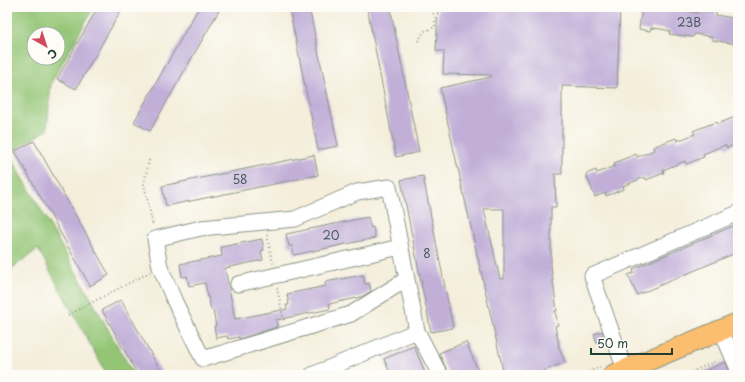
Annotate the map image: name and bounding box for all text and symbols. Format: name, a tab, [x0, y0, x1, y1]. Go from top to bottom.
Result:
house number: 23В	[677, 13, 701, 31]
north arrow	[26, 26, 66, 66]
text: С	[44, 45, 61, 63]
house number: 58	[232, 170, 248, 188]
house number: 20	[322, 226, 340, 244]
house number: 8	[423, 244, 431, 262]
scale bar	[591, 330, 672, 356]
text: 50 m	[597, 334, 628, 352]

